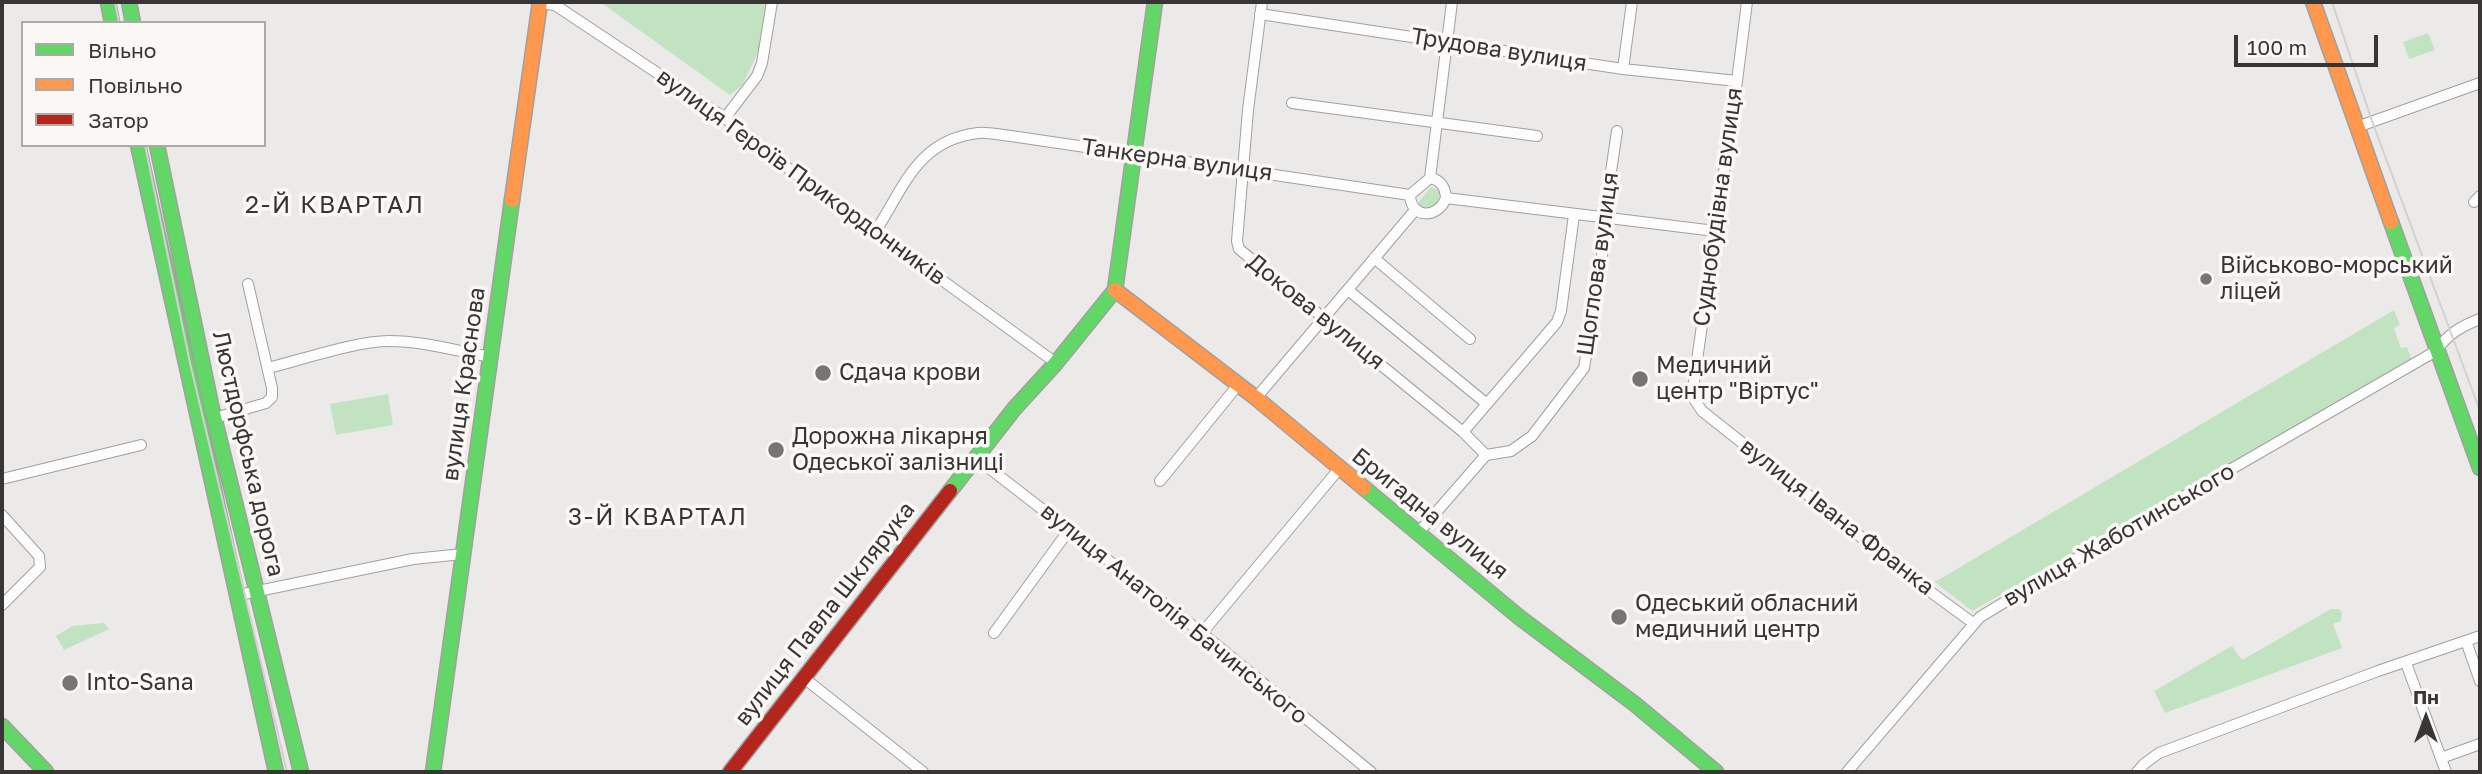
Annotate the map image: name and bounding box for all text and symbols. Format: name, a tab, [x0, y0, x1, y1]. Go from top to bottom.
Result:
legend	[21, 21, 266, 147]
scale bar	[2237, 21, 2380, 65]
street label: Трудова вулиця	[1409, 22, 1589, 78]
text: 100 m	[2247, 34, 2307, 60]
text: Вільно	[88, 37, 156, 63]
street label: вулиця Героїв Прикордонників	[651, 63, 951, 291]
text: Повільно	[88, 72, 183, 98]
street label: Суднобудівна вулиця	[1688, 86, 1748, 328]
text: Затор	[88, 107, 149, 133]
street label: Танкерна вулиця	[1080, 133, 1274, 187]
street label: Щоглова вулиця	[1571, 170, 1625, 358]
district label: 2-Й КВАРТАЛ	[246, 191, 424, 219]
street label: Докова вулиця	[1242, 248, 1390, 376]
place label: Військово-морський ліцей	[2220, 252, 2453, 306]
marker: Військово-морський ліцей	[2198, 271, 2214, 287]
street label: вулиця Краснова	[437, 285, 491, 483]
street label: Люстдорфська дорога	[206, 329, 290, 579]
place label: Медичний центр "Віртус"	[1656, 352, 1819, 406]
place label: Сдача крови	[839, 359, 981, 387]
marker: Сдача крови	[813, 363, 833, 383]
marker: Медичний центр "Віртус"	[1630, 369, 1650, 389]
place label: Дорожна лікарня Одеської залізниці	[792, 423, 1004, 477]
street label: вулиця Івана Франка	[1734, 433, 1940, 601]
marker: Дорожна лікарня Одеської залізниці	[766, 440, 786, 460]
street label: Бригадна вулиця	[1346, 442, 1514, 586]
street label: вулиця Жаботинського	[1998, 457, 2240, 613]
street label: вулиця Павла Шклярука	[729, 497, 921, 731]
street label: вулиця Анатолія Бачинського	[1035, 498, 1313, 730]
district label: 3-Й КВАРТАЛ	[569, 503, 747, 531]
place label: Одеський обласний медичний центр	[1635, 590, 1859, 644]
marker: Одеський обласний медичний центр	[1609, 607, 1629, 627]
place label: Into-Sana	[86, 669, 194, 697]
marker: Into-Sana	[60, 673, 80, 693]
north arrow	[2391, 683, 2461, 753]
text: Пн	[2413, 685, 2439, 708]

